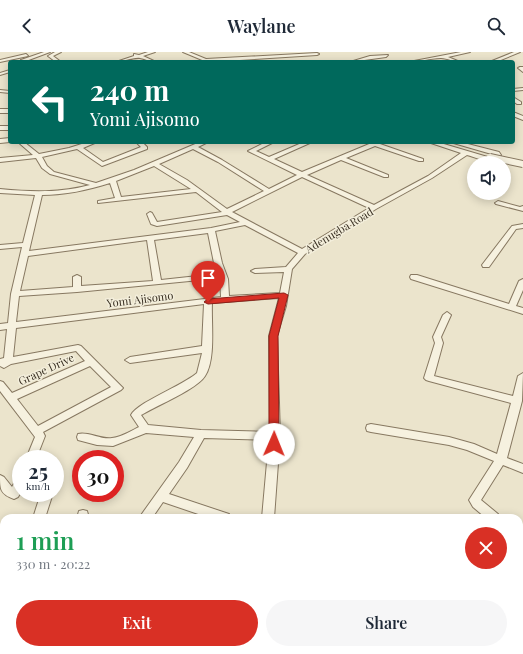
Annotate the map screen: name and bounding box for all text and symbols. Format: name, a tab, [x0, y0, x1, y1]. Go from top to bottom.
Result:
text: Waylane	[227, 14, 296, 38]
icon: back	[16, 15, 38, 37]
icon: search	[485, 15, 507, 37]
text: 240 m	[90, 71, 169, 108]
icon: left	[24, 76, 76, 128]
text: Yomi Ajisomo	[90, 107, 200, 131]
map controls	[467, 156, 511, 200]
button: sound	[467, 156, 511, 200]
street label: Adenugba Road	[301, 203, 376, 257]
pin	[191, 261, 225, 302]
icon: arrive	[197, 267, 219, 289]
street label: Yomi Ajisomo	[105, 287, 174, 311]
street label: Grape Drive	[16, 349, 77, 388]
position arrow	[253, 423, 295, 465]
speed limit sign: 30	[72, 450, 124, 502]
text: 25	[28, 457, 48, 484]
text: km/h	[26, 479, 50, 493]
text: 1 min	[16, 524, 74, 556]
button: close	[465, 527, 507, 569]
text: 330 m · 20:22	[16, 555, 90, 572]
button: Exit	[16, 600, 258, 646]
button: Share	[266, 600, 507, 646]

